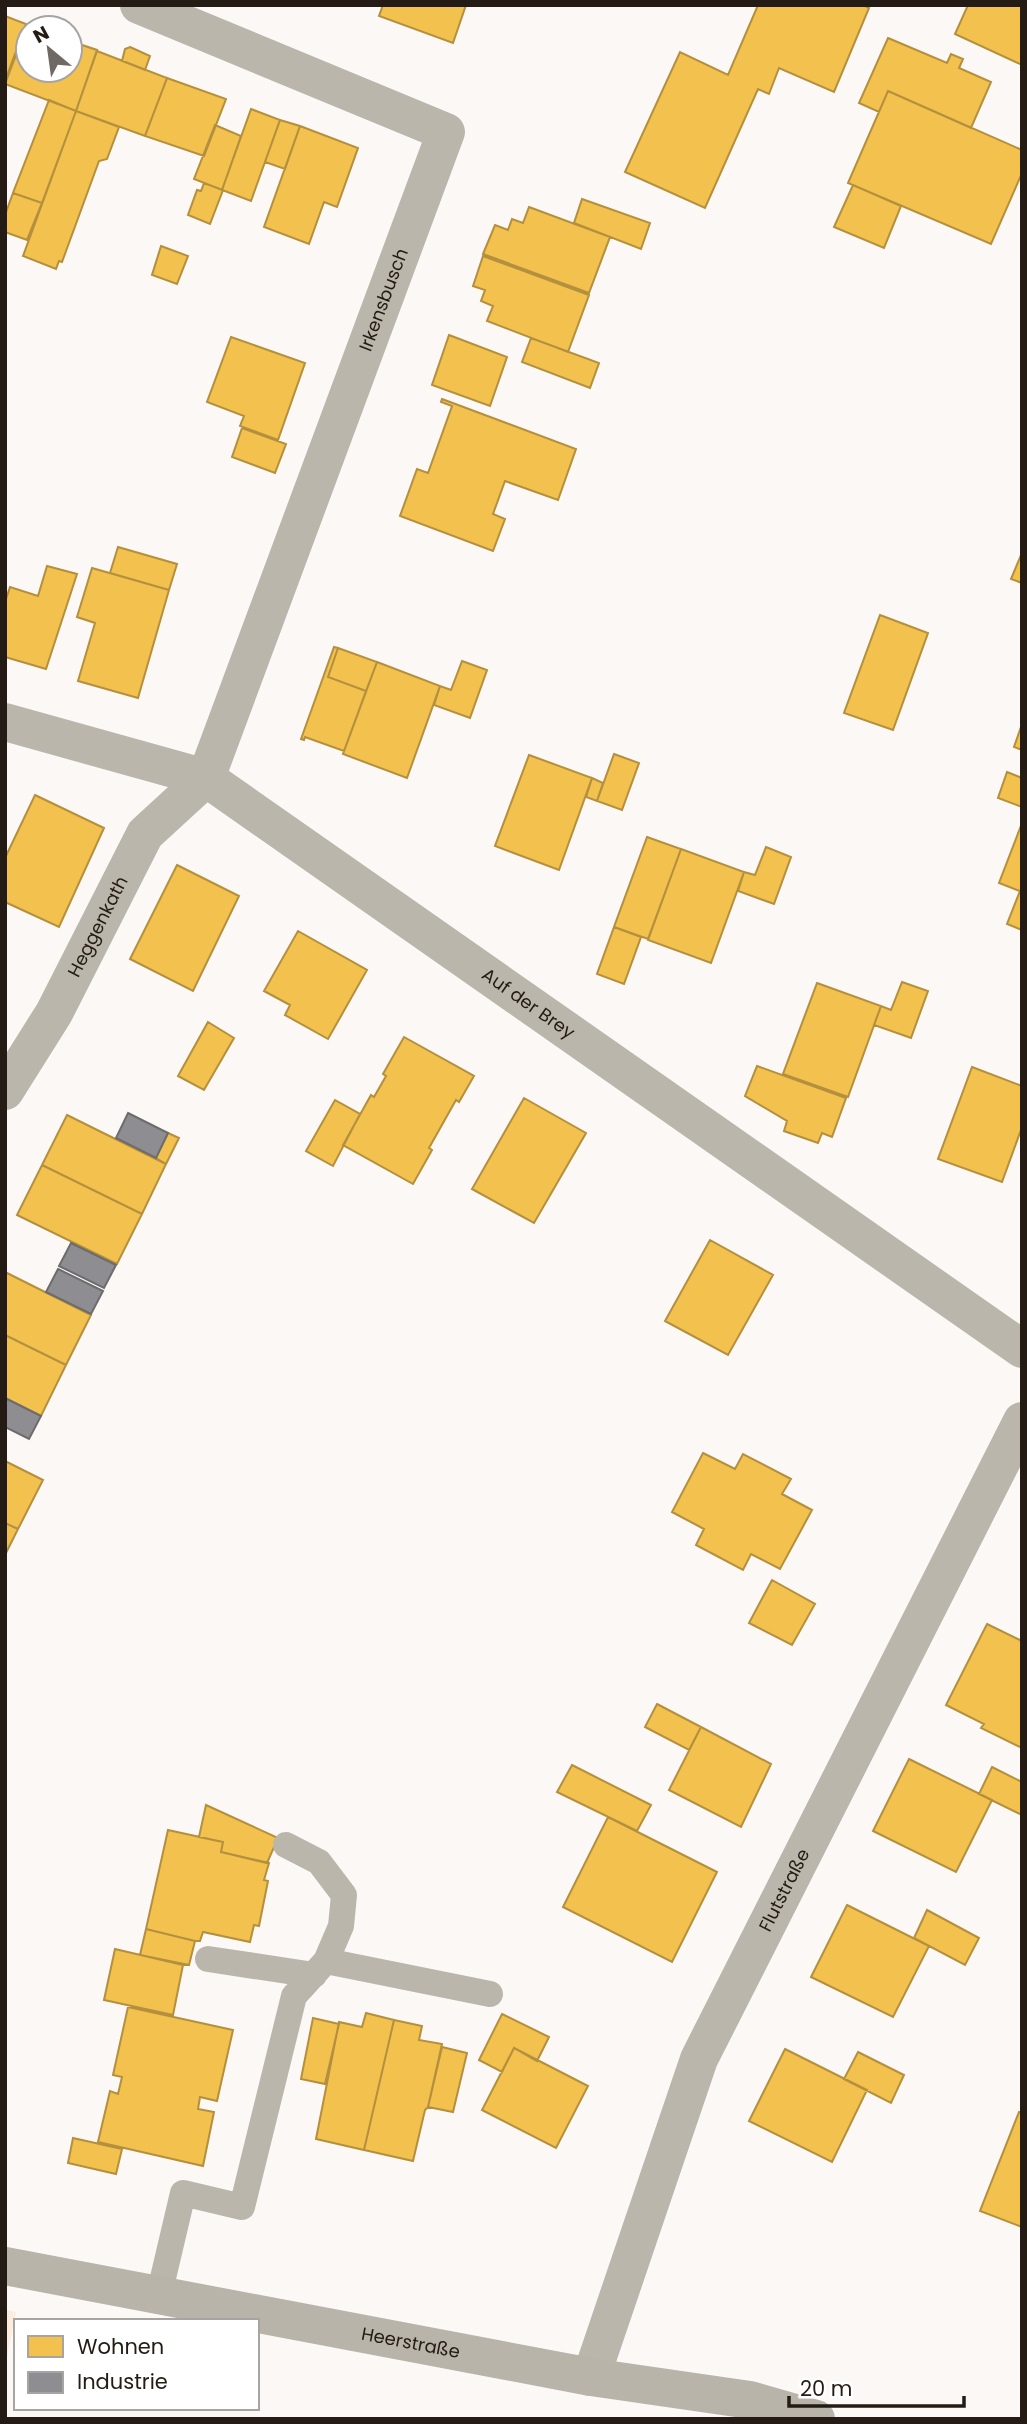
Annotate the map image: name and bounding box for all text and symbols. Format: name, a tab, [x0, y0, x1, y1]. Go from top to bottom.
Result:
north arrow	[14, 14, 84, 84]
text: N	[28, 19, 54, 50]
street label: Irkensbusch	[353, 244, 414, 355]
street label: Heggenkath	[61, 872, 134, 981]
street label: Auf der Brey	[477, 962, 580, 1044]
street label: Flutstraße	[753, 1844, 815, 1936]
legend	[14, 2319, 259, 2410]
street label: Heerstraße	[360, 2321, 462, 2364]
text: Wohnen	[77, 2332, 164, 2361]
scale bar	[789, 2364, 964, 2408]
text: Industrie	[77, 2367, 168, 2396]
text: 20 m	[800, 2374, 853, 2403]

